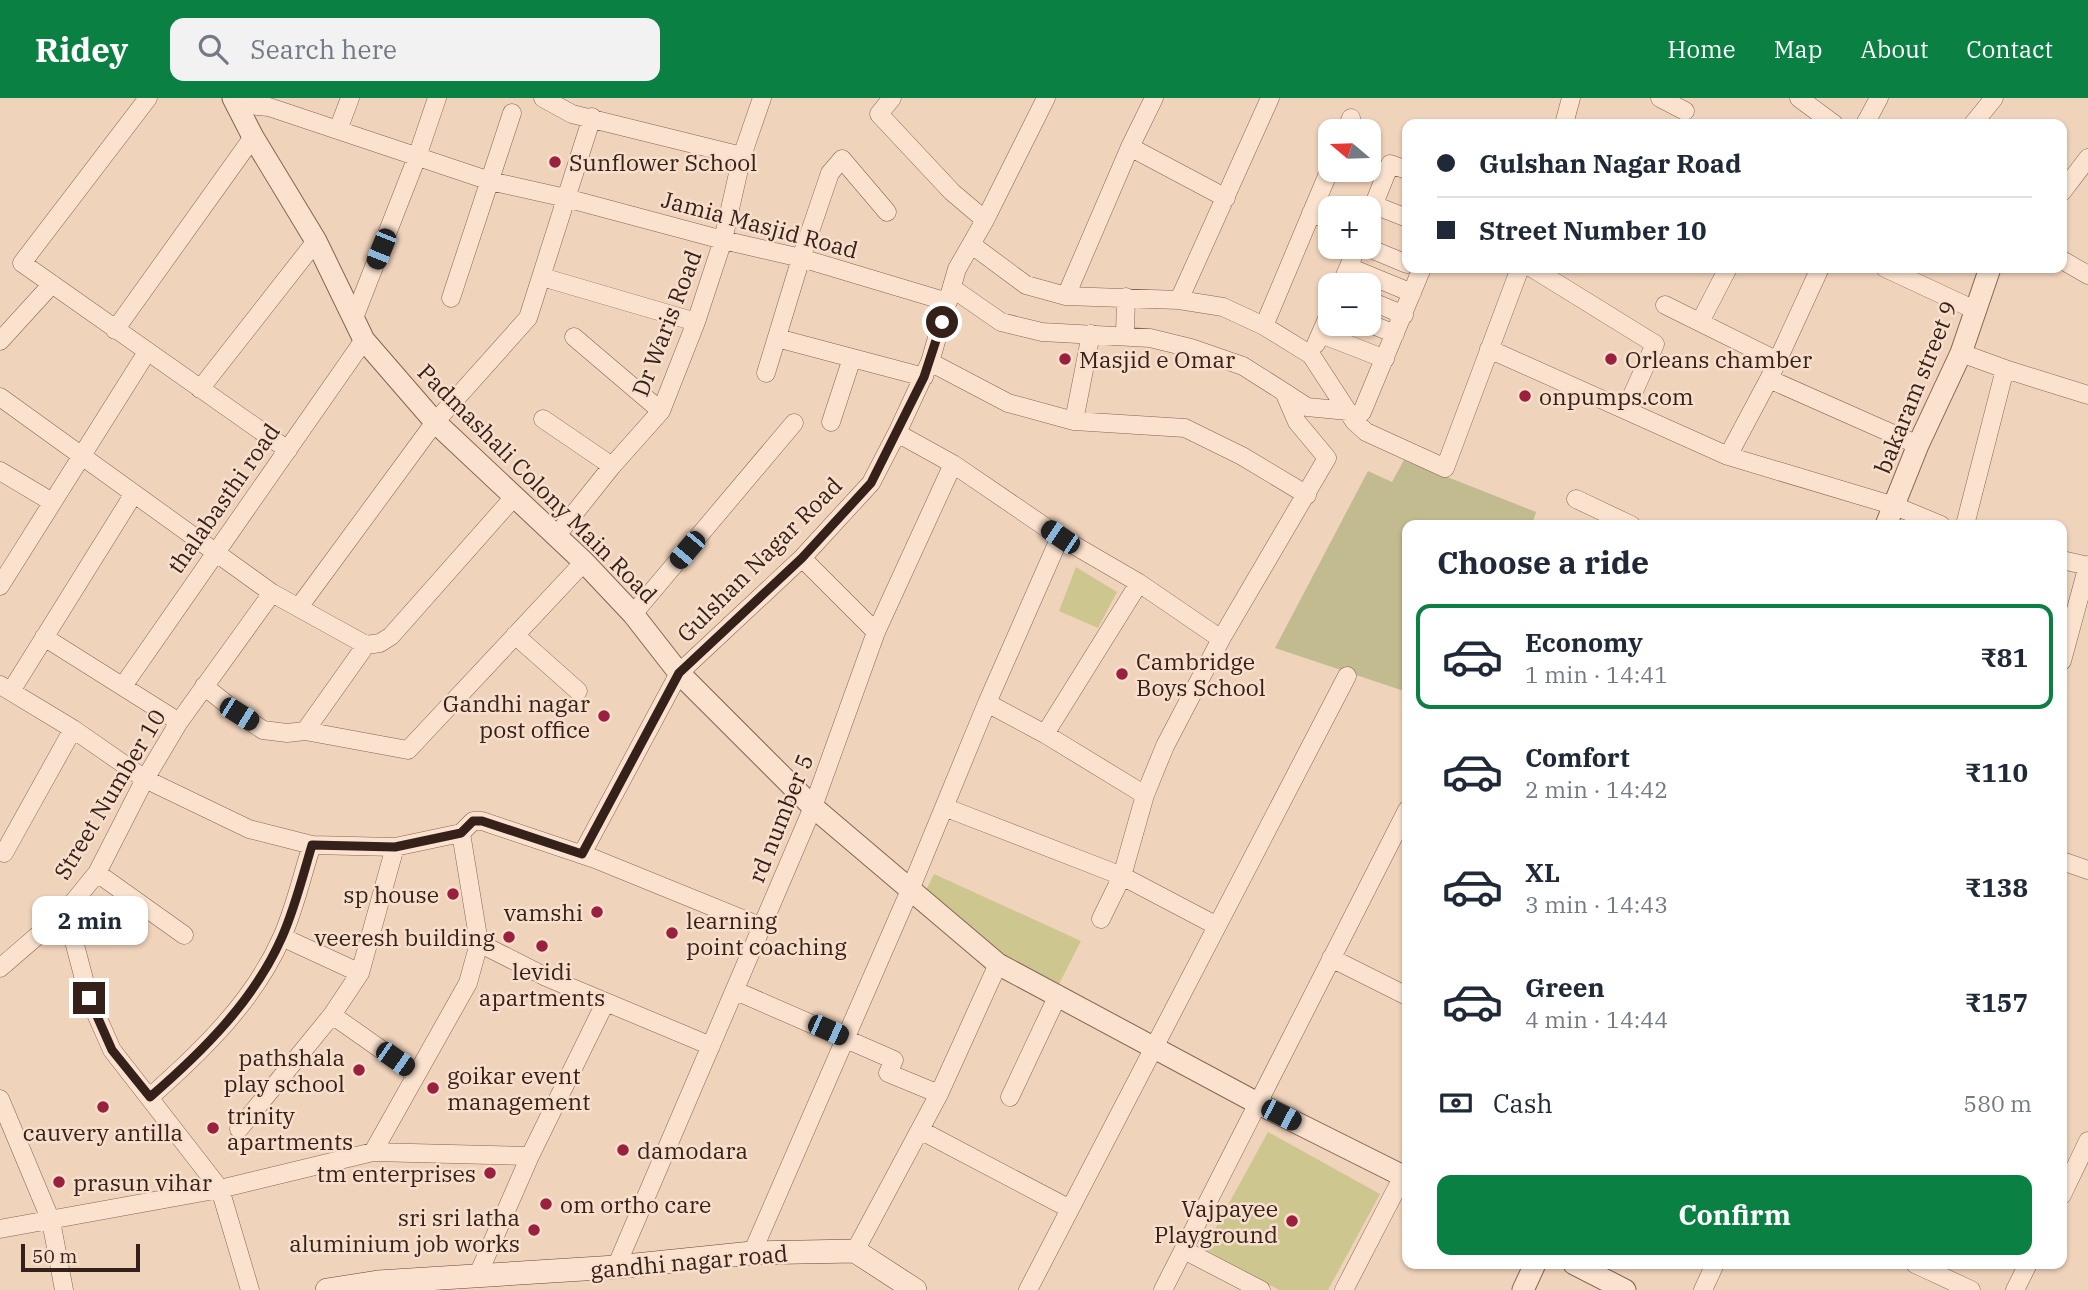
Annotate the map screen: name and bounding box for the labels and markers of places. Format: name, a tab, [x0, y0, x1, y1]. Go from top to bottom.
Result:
place label: Sunflower School	[569, 147, 757, 177]
marker: Sunflower School	[547, 154, 563, 170]
place label: Masjid e Omar	[1079, 344, 1235, 374]
place label: Orleans chamber	[1625, 344, 1812, 374]
marker: Masjid e Omar	[1057, 351, 1073, 367]
marker: Orleans chamber	[1603, 351, 1619, 367]
place label: onpumps.com	[1539, 381, 1694, 411]
marker: onpumps.com	[1517, 388, 1533, 404]
place label: Cambridge Boys School	[1136, 646, 1266, 702]
marker: Cambridge Boys School	[1114, 666, 1130, 682]
place label: Gandhi nagar post office	[443, 688, 590, 744]
marker: Gandhi nagar post office	[596, 708, 612, 724]
place label: sp house	[343, 879, 439, 909]
marker: sp house	[445, 886, 461, 902]
place label: vamshi	[504, 897, 583, 927]
marker: vamshi	[589, 904, 605, 920]
place label: learning point coaching	[686, 905, 847, 961]
place label: veeresh building	[314, 922, 495, 952]
marker: learning point coaching	[664, 925, 680, 941]
marker: veeresh building	[501, 929, 517, 945]
marker: levidi apartments	[534, 938, 550, 954]
place label: levidi apartments	[479, 956, 605, 1012]
place label: pathshala play school	[224, 1042, 345, 1098]
place label: goikar event management	[447, 1060, 590, 1116]
marker: pathshala play school	[351, 1062, 367, 1078]
marker: goikar event management	[425, 1080, 441, 1096]
marker: cauvery antilla	[95, 1099, 111, 1115]
place label: trinity apartments	[227, 1100, 353, 1156]
place label: cauvery antilla	[23, 1117, 183, 1147]
marker: trinity apartments	[205, 1120, 221, 1136]
place label: damodara	[637, 1135, 748, 1165]
marker: damodara	[615, 1142, 631, 1158]
place label: tm enterprises	[317, 1158, 476, 1188]
marker: tm enterprises	[482, 1165, 498, 1181]
place label: prasun vihar	[73, 1167, 212, 1197]
marker: prasun vihar	[51, 1174, 67, 1190]
place label: om ortho care	[560, 1189, 711, 1219]
place label: Vajpayee Playground	[1154, 1193, 1278, 1249]
marker: om ortho care	[538, 1196, 554, 1212]
place label: sri sri latha aluminium job works	[289, 1202, 520, 1258]
marker: Vajpayee Playground	[1284, 1213, 1300, 1229]
marker: sri sri latha aluminium job works	[526, 1222, 542, 1238]

